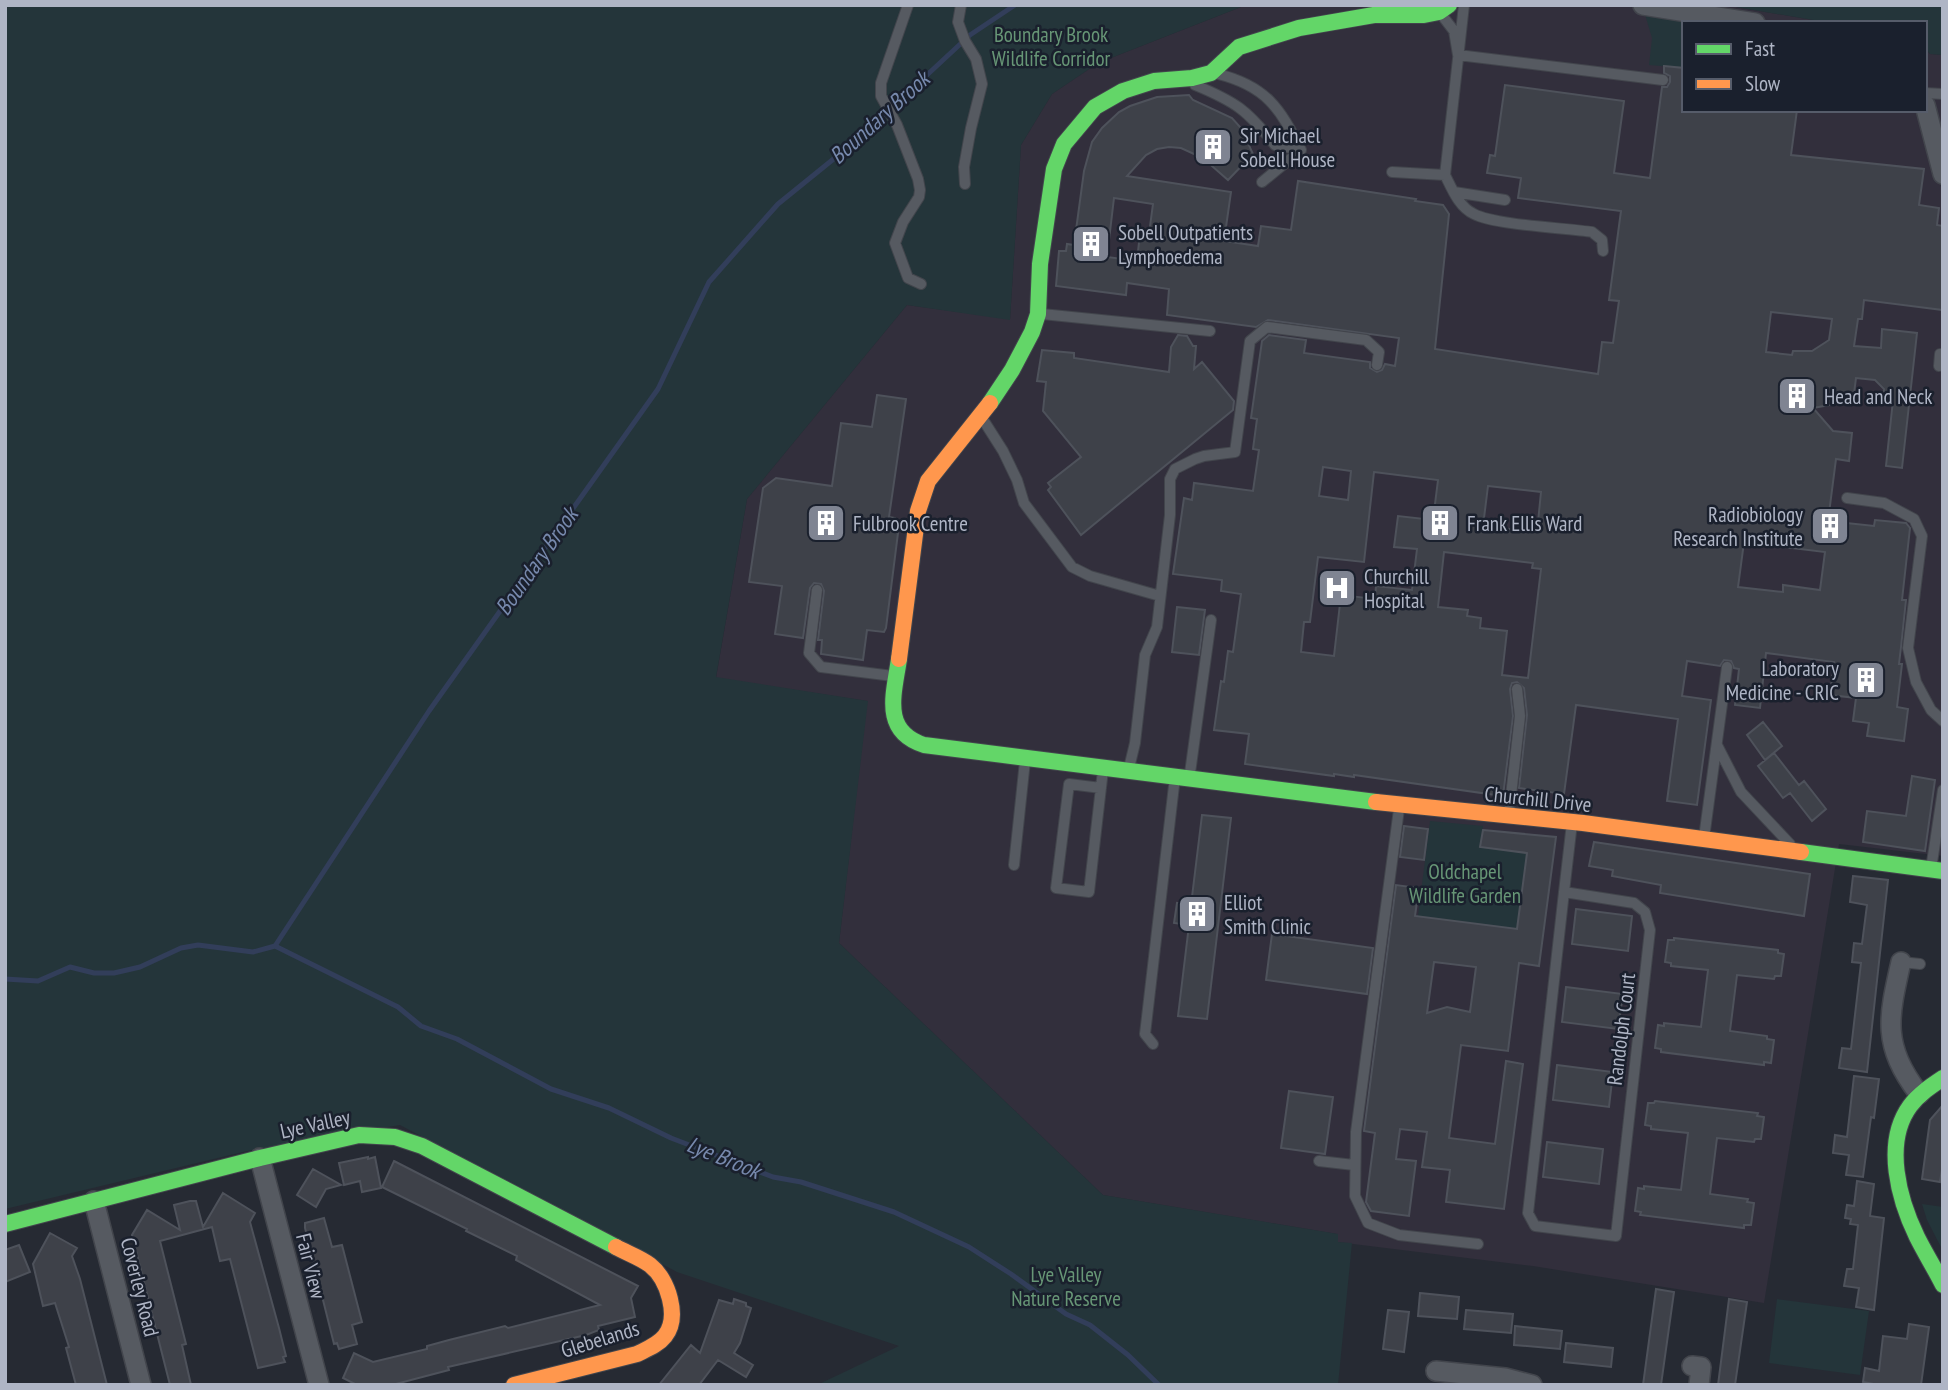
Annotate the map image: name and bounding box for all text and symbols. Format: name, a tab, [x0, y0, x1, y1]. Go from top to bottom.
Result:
park label: Boundary Brook Wildlife Corridor	[992, 21, 1111, 72]
legend	[1682, 21, 1927, 112]
text: Fast	[1745, 35, 1775, 62]
water label: Boundary Brook	[823, 62, 937, 170]
text: Slow	[1745, 70, 1781, 97]
place label: Sir Michael Sobell House	[1240, 122, 1335, 173]
building icon: Sir Michael Sobell House	[1192, 126, 1234, 168]
place label: Sobell Outpatients Lymphoedema	[1118, 219, 1253, 270]
building icon: Sobell Outpatients Lymphoedema	[1070, 223, 1112, 265]
building icon: Head and Neck	[1776, 375, 1818, 417]
place label: Head and Neck	[1824, 383, 1932, 410]
water label: Boundary Brook	[488, 499, 586, 621]
place label: Radiobiology Research Institute	[1673, 501, 1803, 552]
building icon: Fulbrook Centre	[805, 502, 847, 544]
building icon: Frank Ellis Ward	[1419, 502, 1461, 544]
building icon: Radiobiology Research Institute	[1809, 505, 1851, 547]
place label: Fulbrook Centre	[853, 510, 968, 537]
place label: Frank Ellis Ward	[1467, 510, 1582, 537]
place label: Churchill Hospital	[1364, 563, 1429, 614]
hospital icon: Churchill Hospital	[1316, 567, 1358, 609]
place label: Laboratory Medicine - CRIC	[1726, 655, 1839, 706]
building icon: Laboratory Medicine - CRIC	[1845, 659, 1887, 701]
street label: Churchill Drive	[1483, 780, 1593, 818]
park label: Oldchapel Wildlife Garden	[1409, 858, 1521, 909]
place label: Elliot Smith Clinic	[1224, 889, 1312, 940]
building icon: Elliot Smith Clinic	[1176, 893, 1218, 935]
street label: Randolph Court	[1601, 971, 1641, 1087]
street label: Lye Valley	[278, 1103, 353, 1145]
water label: Lye Brook	[683, 1129, 768, 1186]
street label: Fair View	[290, 1230, 332, 1302]
street label: Coverley Road	[115, 1235, 165, 1339]
park label: Lye Valley Nature Reserve	[1011, 1261, 1121, 1312]
street label: Glebelands	[558, 1314, 642, 1364]

